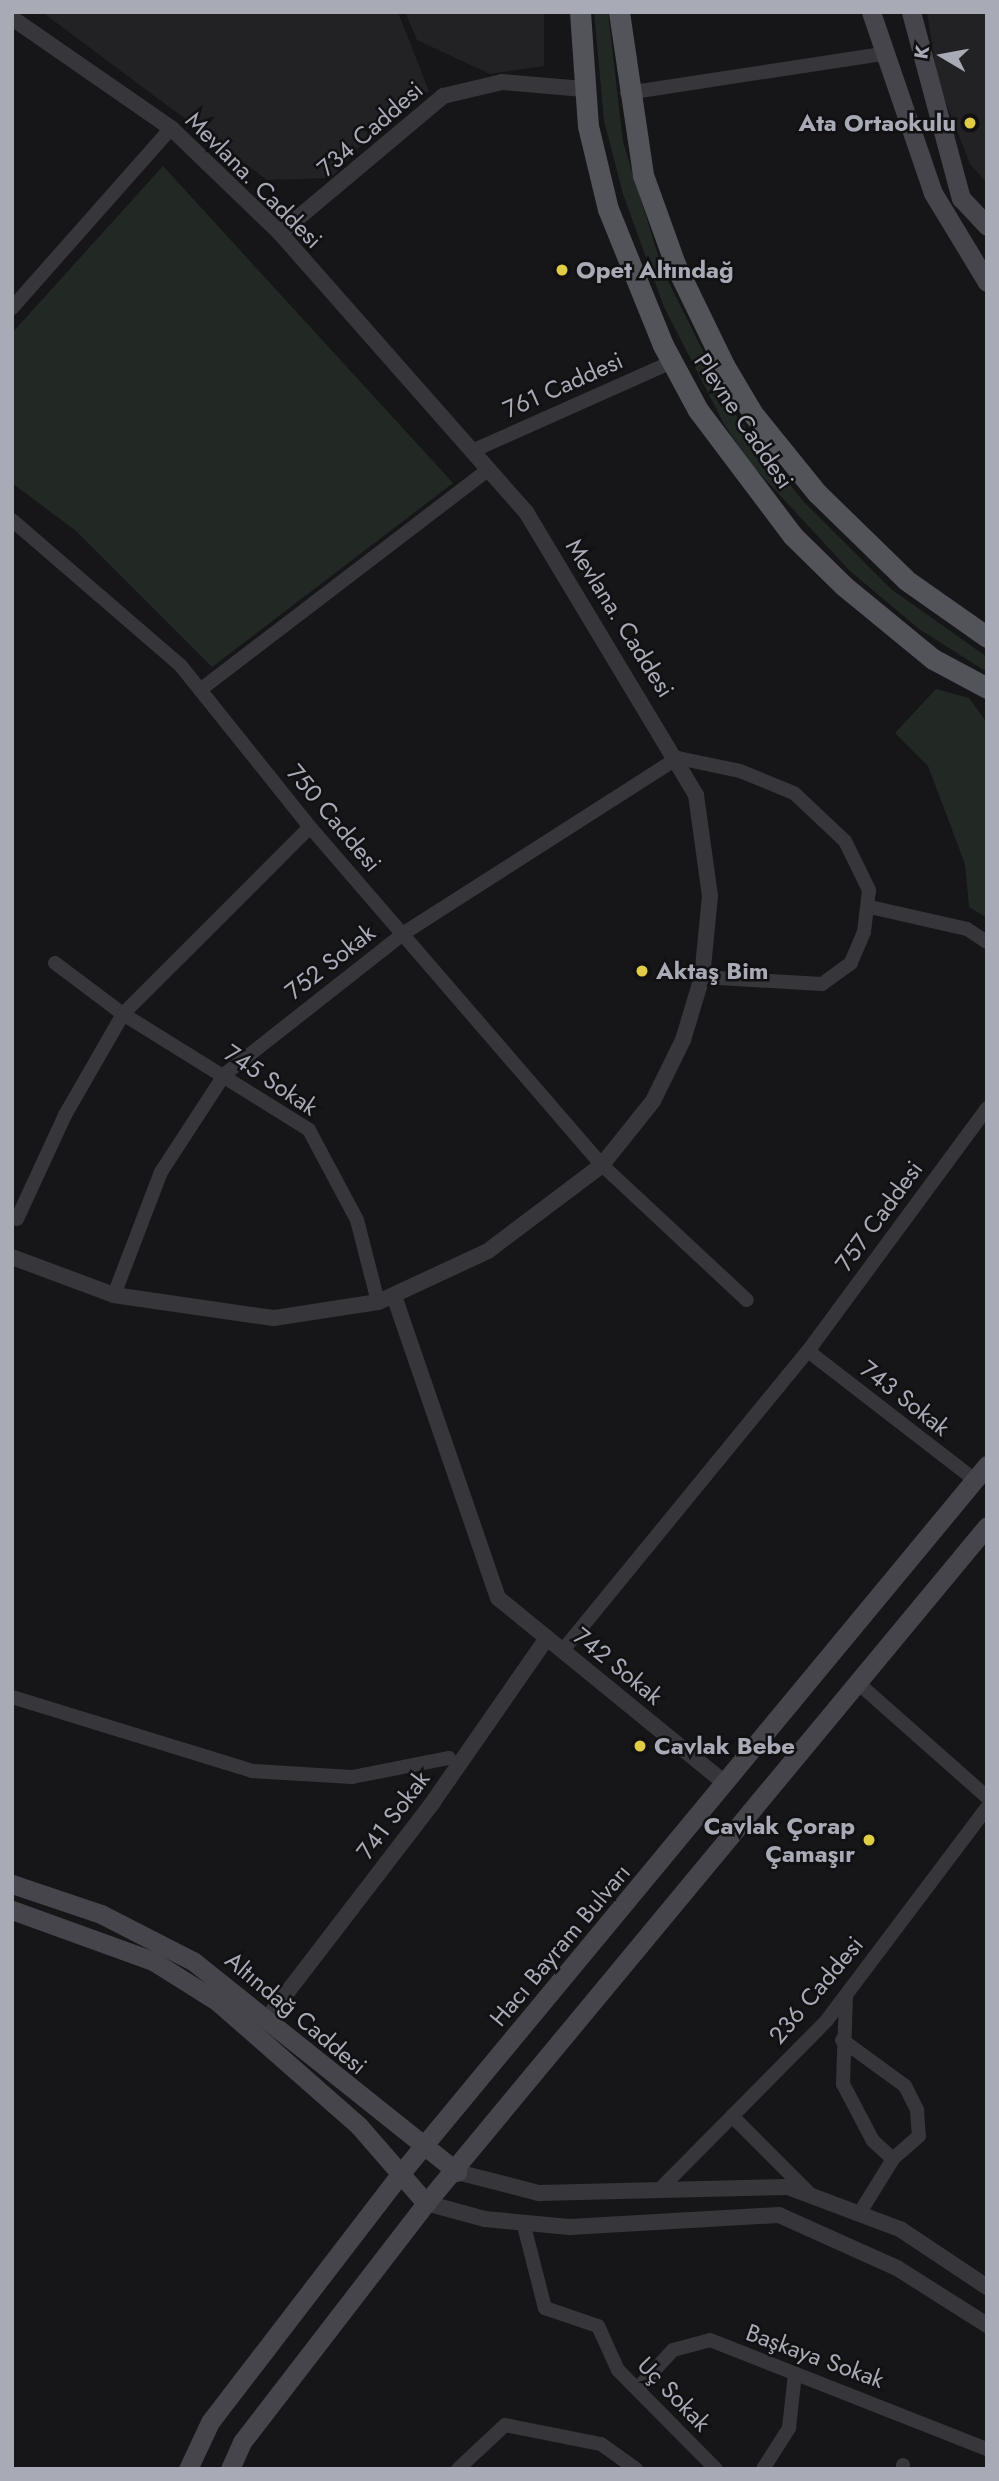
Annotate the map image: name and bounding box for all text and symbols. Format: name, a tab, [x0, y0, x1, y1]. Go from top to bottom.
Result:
north arrow	[908, 21, 978, 91]
text: K	[907, 43, 936, 61]
street label: 734 Caddesi	[311, 75, 429, 183]
street label: Mevlana. Caddesi	[180, 106, 328, 254]
place label: Ata Ortaokulu	[799, 109, 956, 137]
marker: Ata Ortaokulu	[962, 115, 978, 131]
place label: Opet Altındağ	[576, 256, 734, 284]
marker: Opet Altındağ	[554, 262, 570, 278]
street label: 761 Caddesi	[499, 346, 627, 424]
street label: Plevne Caddesi	[688, 348, 800, 494]
street label: Mevlana. Caddesi	[560, 534, 680, 702]
street label: 750 Caddesi	[281, 758, 387, 878]
street label: 752 Sokak	[279, 918, 381, 1006]
place label: Aktaş Bim	[656, 957, 768, 985]
marker: Aktaş Bim	[634, 963, 650, 979]
street label: 745 Sokak	[219, 1038, 323, 1122]
street label: 757 Caddesi	[829, 1155, 929, 1277]
street label: 743 Sokak	[854, 1354, 956, 1442]
street label: 742 Sokak	[568, 1621, 668, 1711]
place label: Cavlak Bebe	[654, 1732, 795, 1760]
marker: Cavlak Bebe	[632, 1738, 648, 1754]
street label: 741 Sokak	[350, 1765, 436, 1865]
place label: Cavlak Çorap Çamaşır	[704, 1812, 855, 1868]
marker: Cavlak Çorap Çamaşır	[861, 1832, 877, 1848]
street label: Hacı Bayram Bulvarı	[484, 1858, 636, 2032]
street label: 236 Caddesi	[763, 1930, 869, 2050]
street label: Altındağ Caddesi	[219, 1946, 373, 2080]
street label: Başkaya Sokak	[742, 2318, 888, 2394]
street label: Uç Sokak	[631, 2351, 717, 2437]

